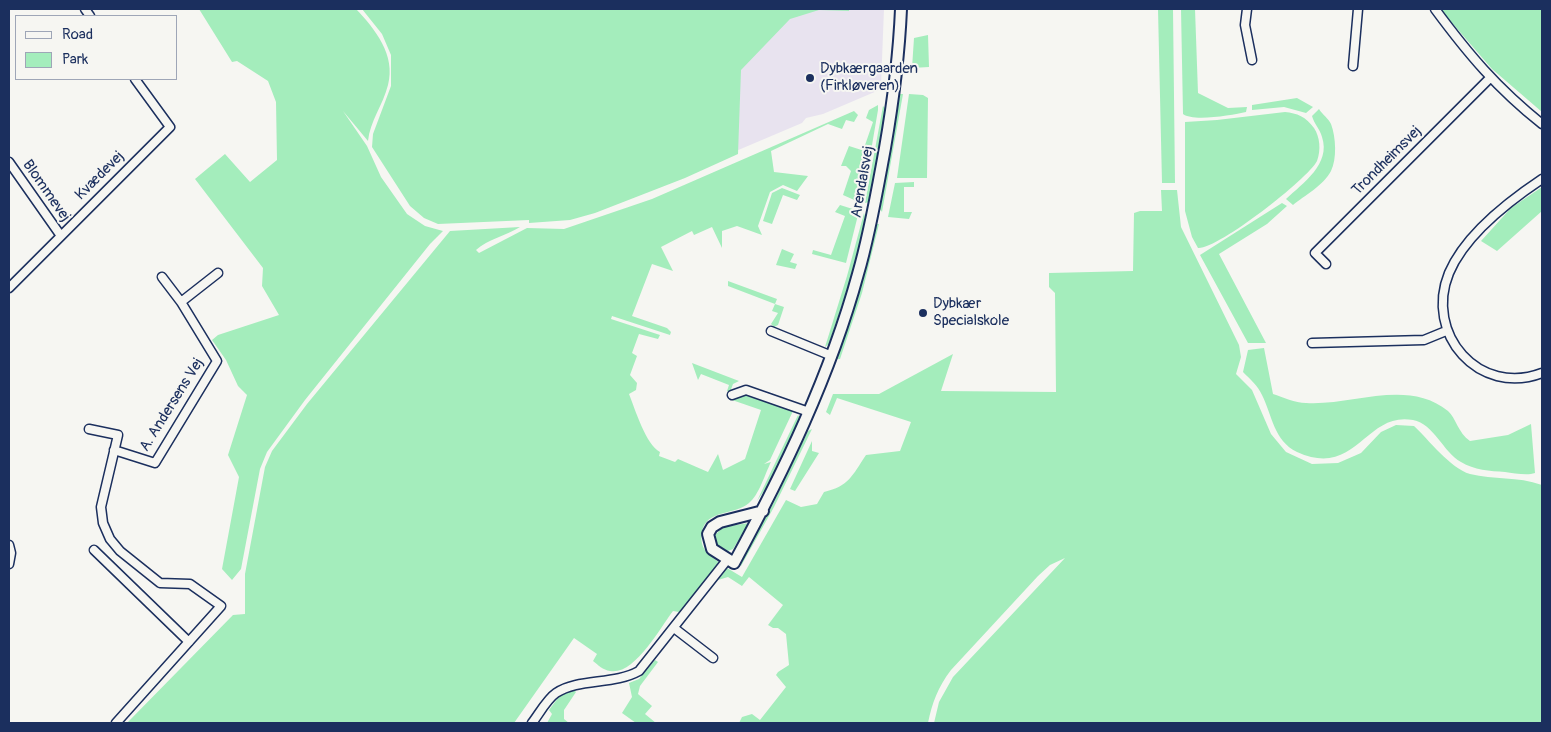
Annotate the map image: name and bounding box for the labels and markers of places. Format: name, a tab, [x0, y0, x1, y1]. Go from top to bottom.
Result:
place label: Dybkærgaarden (Firkløveren)	[820, 60, 918, 95]
marker: Dybkærgaarden (Firkløveren)	[804, 72, 816, 84]
place label: Dybkær Specialskole	[933, 295, 1009, 330]
marker: Dybkær Specialskole	[917, 307, 929, 319]

